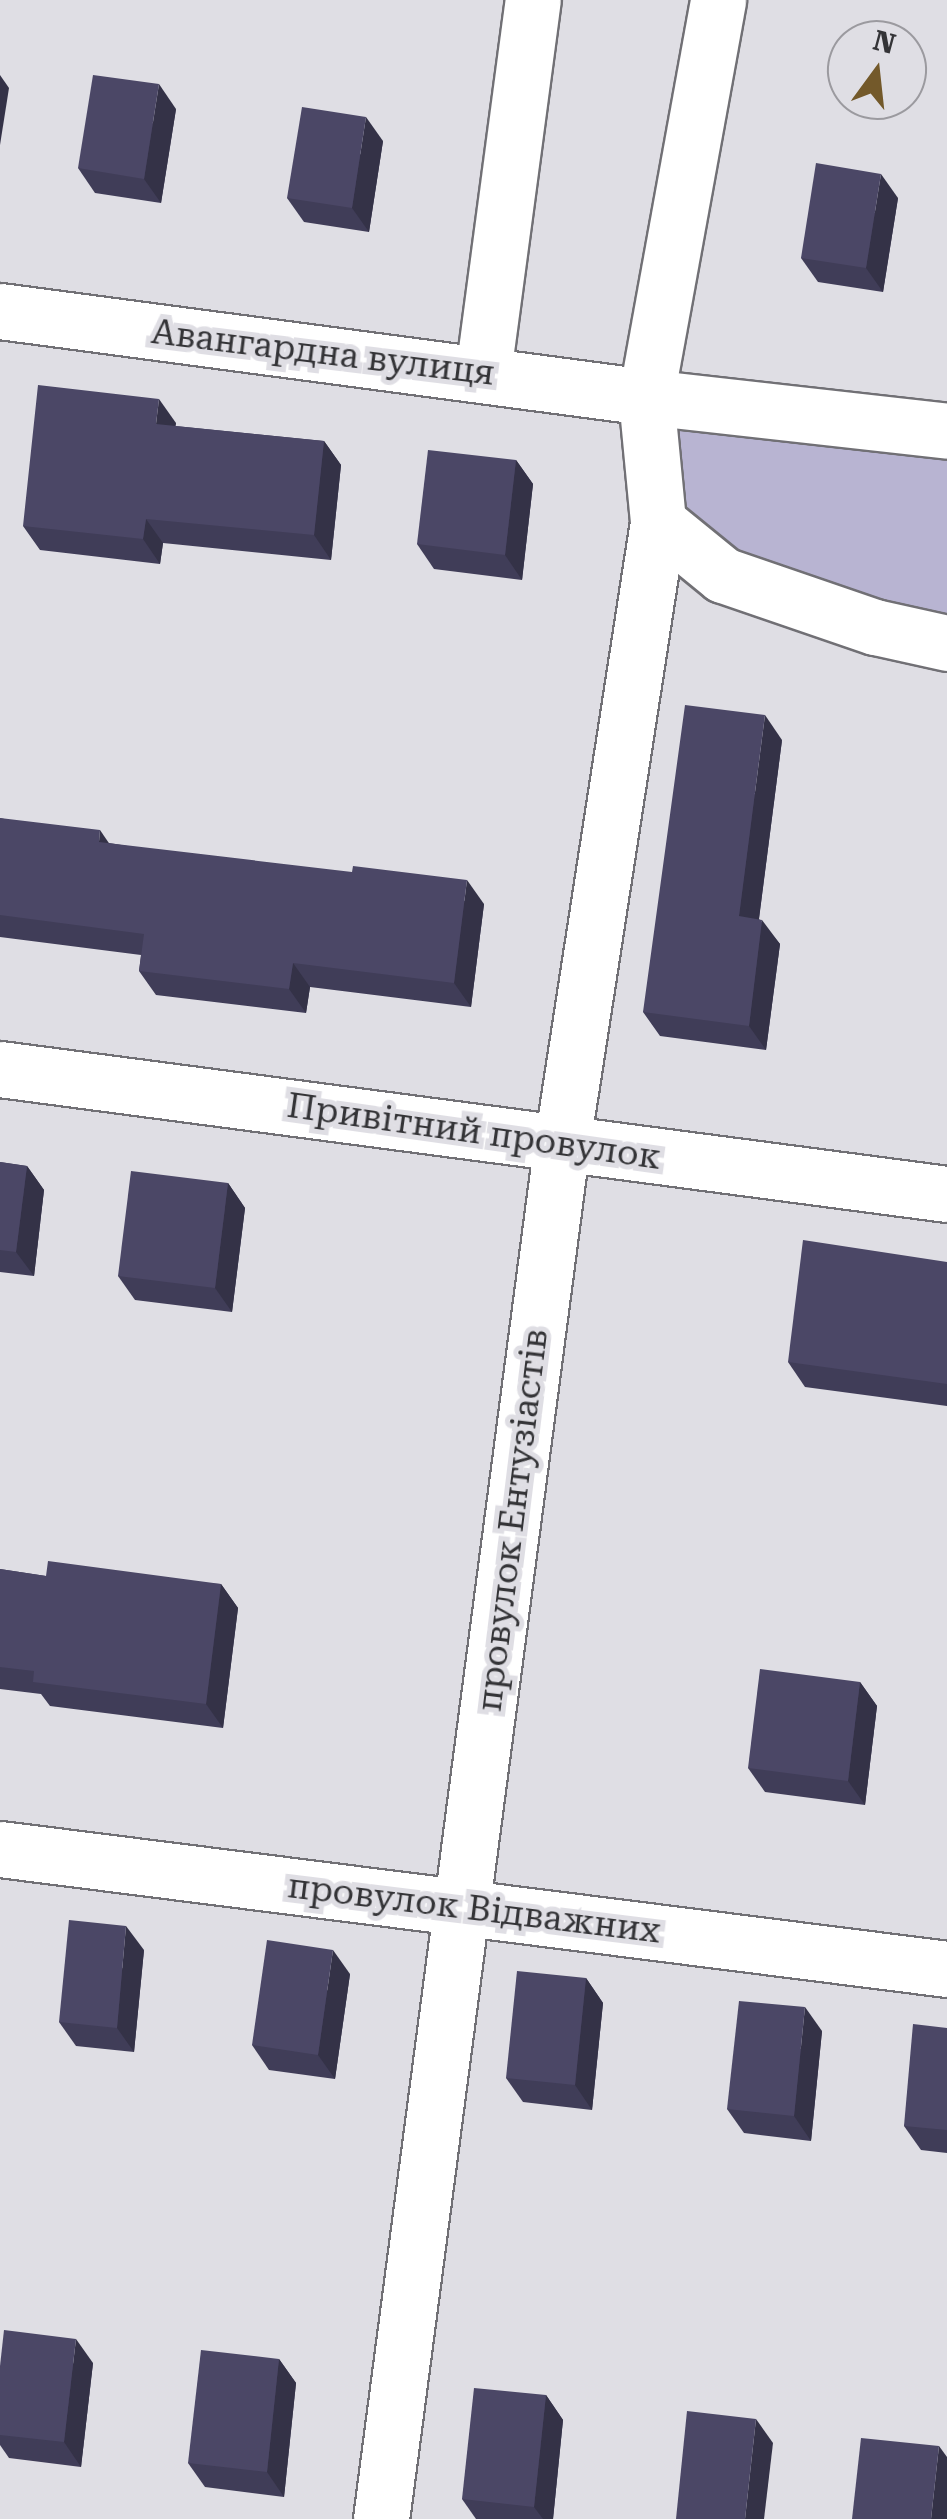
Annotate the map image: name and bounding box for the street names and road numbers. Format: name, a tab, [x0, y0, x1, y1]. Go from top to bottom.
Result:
street label: Авангардна вулиця	[149, 311, 497, 395]
street label: Привітний провулок	[284, 1085, 664, 1179]
street label: провулок Ентузіастів	[469, 1326, 557, 1714]
street label: провулок Відважних	[285, 1865, 663, 1953]

